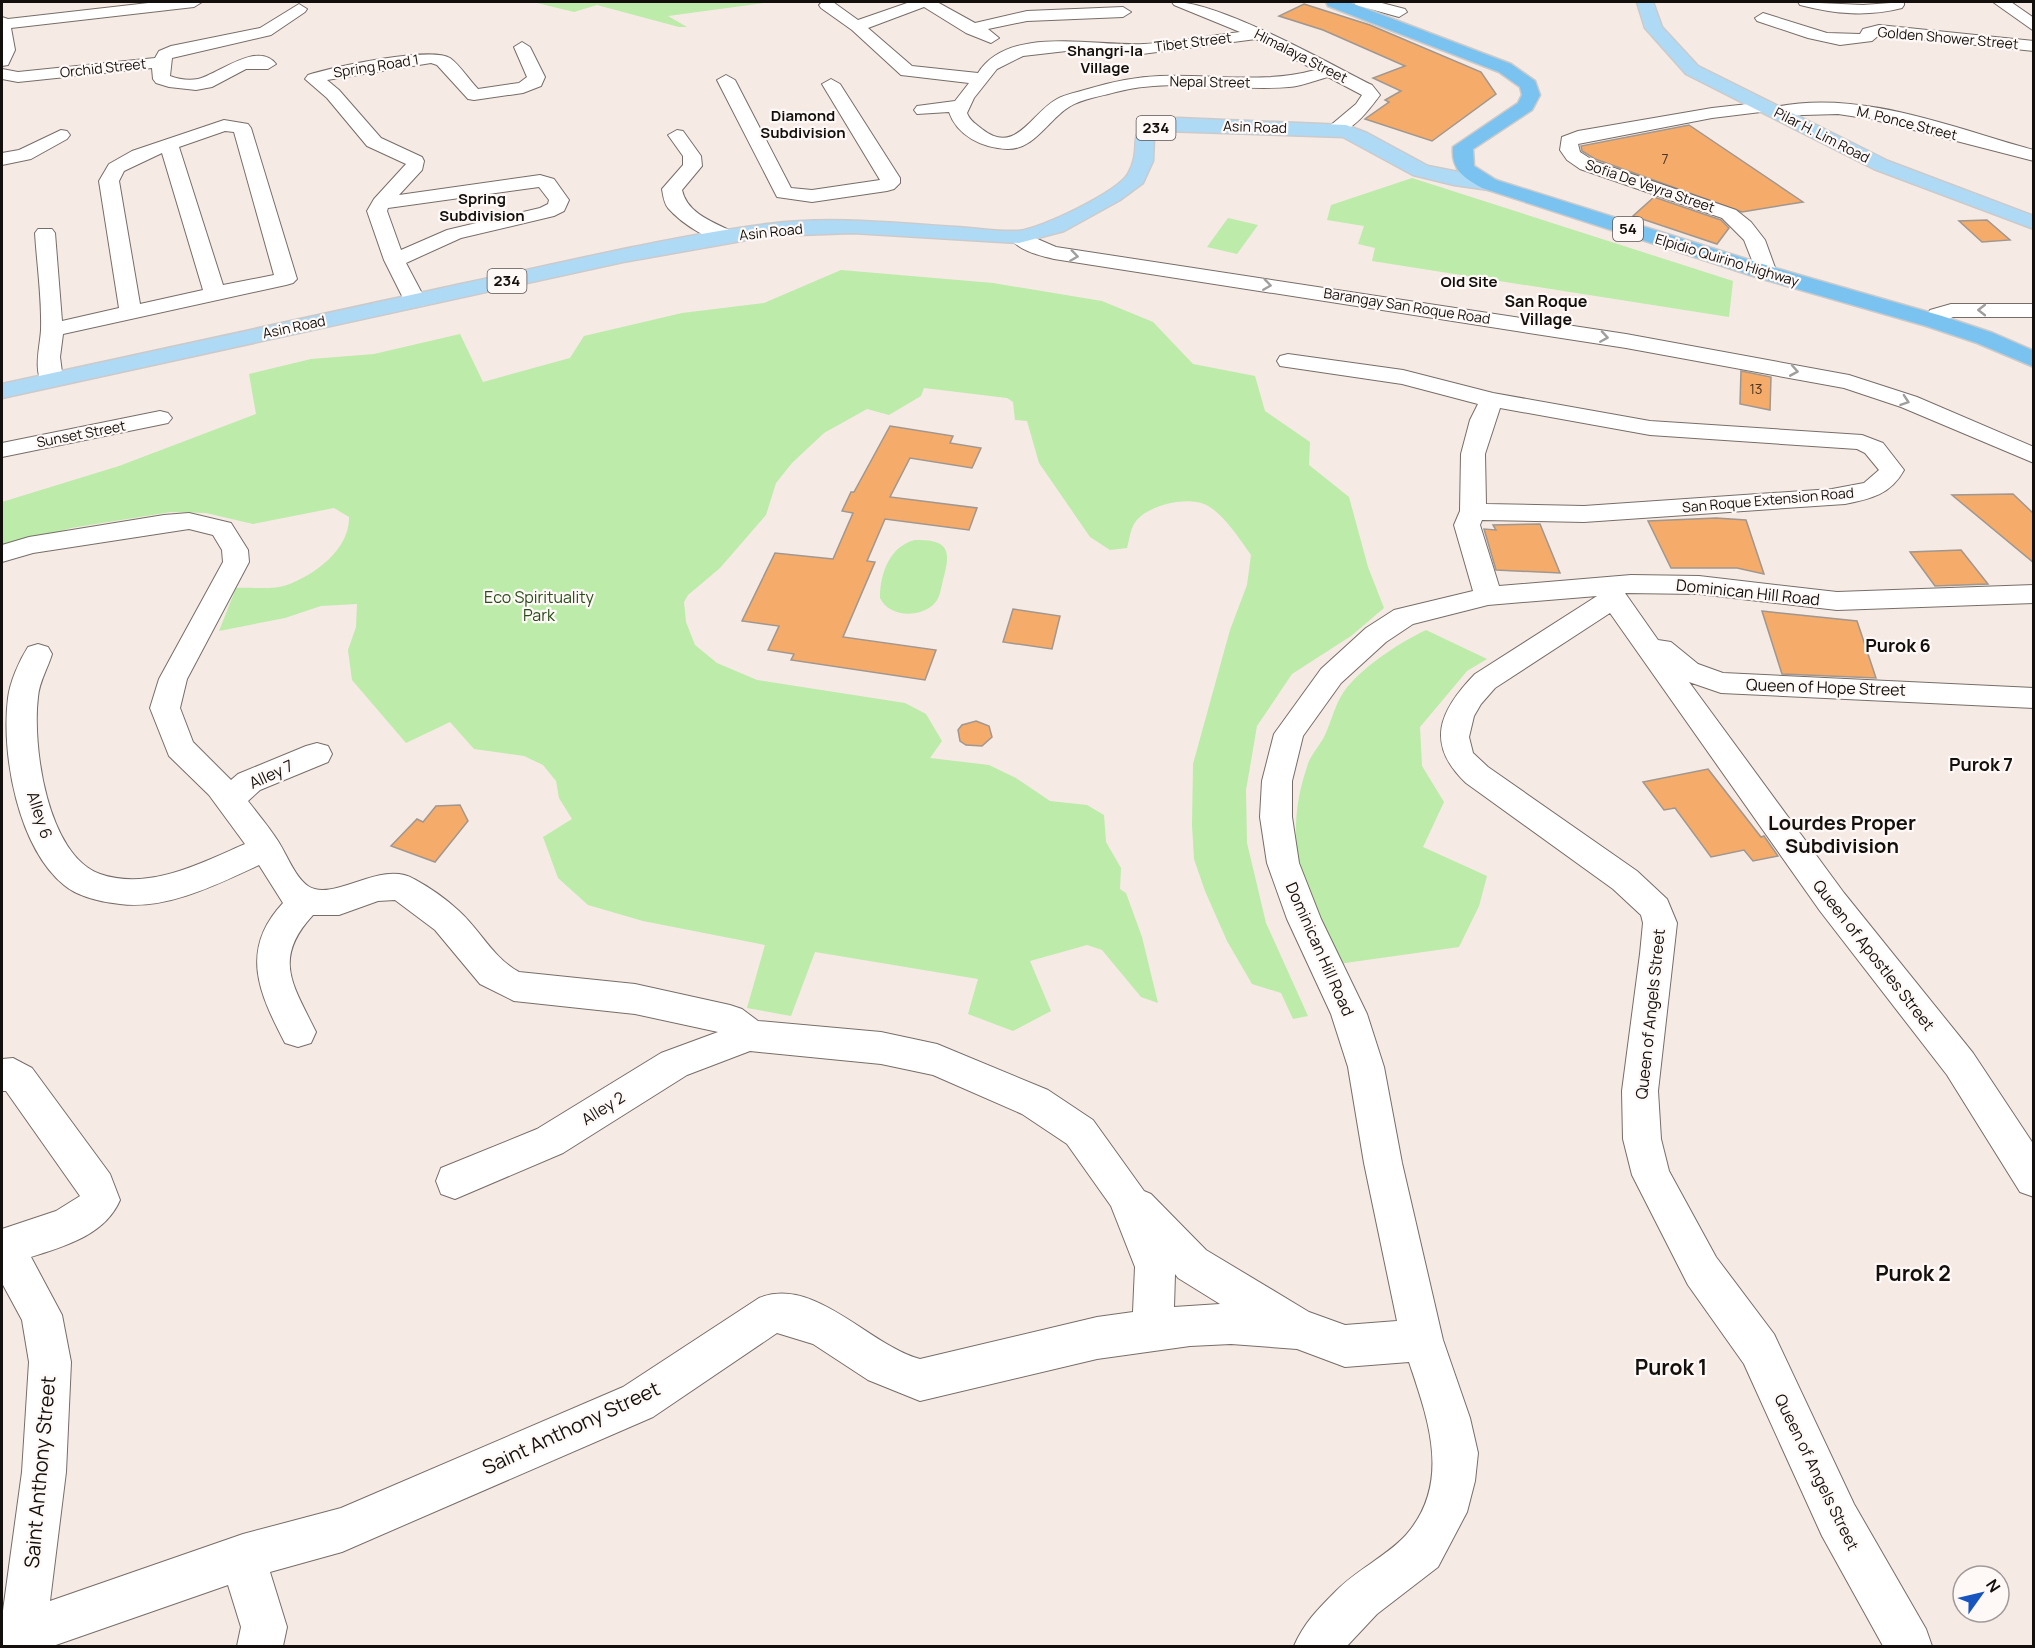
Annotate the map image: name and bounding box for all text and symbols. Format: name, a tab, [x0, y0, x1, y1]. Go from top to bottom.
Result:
street label: Golden Shower Street	[1877, 22, 2020, 53]
street label: Himalaya Street	[1252, 24, 1351, 87]
street label: Tibet Street	[1153, 27, 1233, 56]
district label: Shangri-la Village	[1067, 40, 1143, 78]
street label: Spring Road 1	[332, 49, 420, 82]
street label: Orchid Street	[59, 53, 147, 81]
street label: Nepal Street	[1169, 71, 1251, 92]
street label: M. Ponce Street	[1855, 101, 1960, 144]
street label: Pilar H. Lim Road	[1771, 102, 1873, 167]
district label: Diamond Subdivision	[760, 105, 846, 143]
road number: 234	[1136, 116, 1176, 140]
street label: Asin Road	[1223, 116, 1287, 137]
house number: 7	[1661, 149, 1669, 168]
street label: Sofia De Veyra Street	[1583, 154, 1718, 217]
district label: Spring Subdivision	[439, 188, 525, 226]
road number: 54	[1613, 217, 1643, 241]
street label: Asin Road	[738, 219, 804, 244]
street label: Elpidio Quirino Highway	[1653, 229, 1802, 291]
one-way arrow	[1069, 249, 1078, 261]
road number: 234	[488, 269, 526, 293]
district label: Old Site	[1441, 271, 1497, 292]
one-way arrow	[1262, 278, 1271, 290]
street label: Barangay San Roque Road	[1322, 283, 1492, 328]
district label: San Roque Village	[1505, 290, 1588, 330]
one-way arrow	[1978, 304, 1987, 316]
street label: Asin Road	[261, 311, 327, 342]
one-way arrow	[1600, 331, 1609, 343]
one-way arrow	[1789, 365, 1798, 377]
house number: 13	[1749, 379, 1763, 398]
one-way arrow	[1899, 393, 1910, 406]
street label: Sunset Street	[35, 415, 127, 451]
street label: San Roque Extension Road	[1681, 483, 1855, 516]
street label: Dominican Hill Road	[1675, 574, 1821, 610]
park label: Eco Spirituality Park	[484, 586, 594, 626]
district label: Purok 6	[1865, 633, 1931, 657]
street label: Queen of Hope Street	[1746, 673, 1906, 701]
district label: Purok 7	[1949, 752, 2013, 776]
street label: Alley 7	[245, 754, 297, 794]
street label: Alley 6	[22, 789, 58, 841]
district label: Lourdes Proper Subdivision	[1768, 809, 1916, 859]
street label: Queen of Apostles Street	[1808, 875, 1940, 1035]
street label: Dominican Hill Road	[1281, 879, 1359, 1019]
street label: Queen of Angels Street	[1630, 928, 1670, 1100]
street label: Alley 2	[577, 1086, 629, 1130]
district label: Purok 2	[1875, 1259, 1951, 1287]
district label: Purok 1	[1635, 1353, 1707, 1381]
street label: Saint Anthony Street	[18, 1375, 61, 1569]
street label: Saint Anthony Street	[478, 1375, 664, 1481]
street label: Queen of Angels Street	[1770, 1390, 1864, 1554]
north arrow	[1951, 1564, 2011, 1624]
text: N	[1981, 1575, 2006, 1597]

